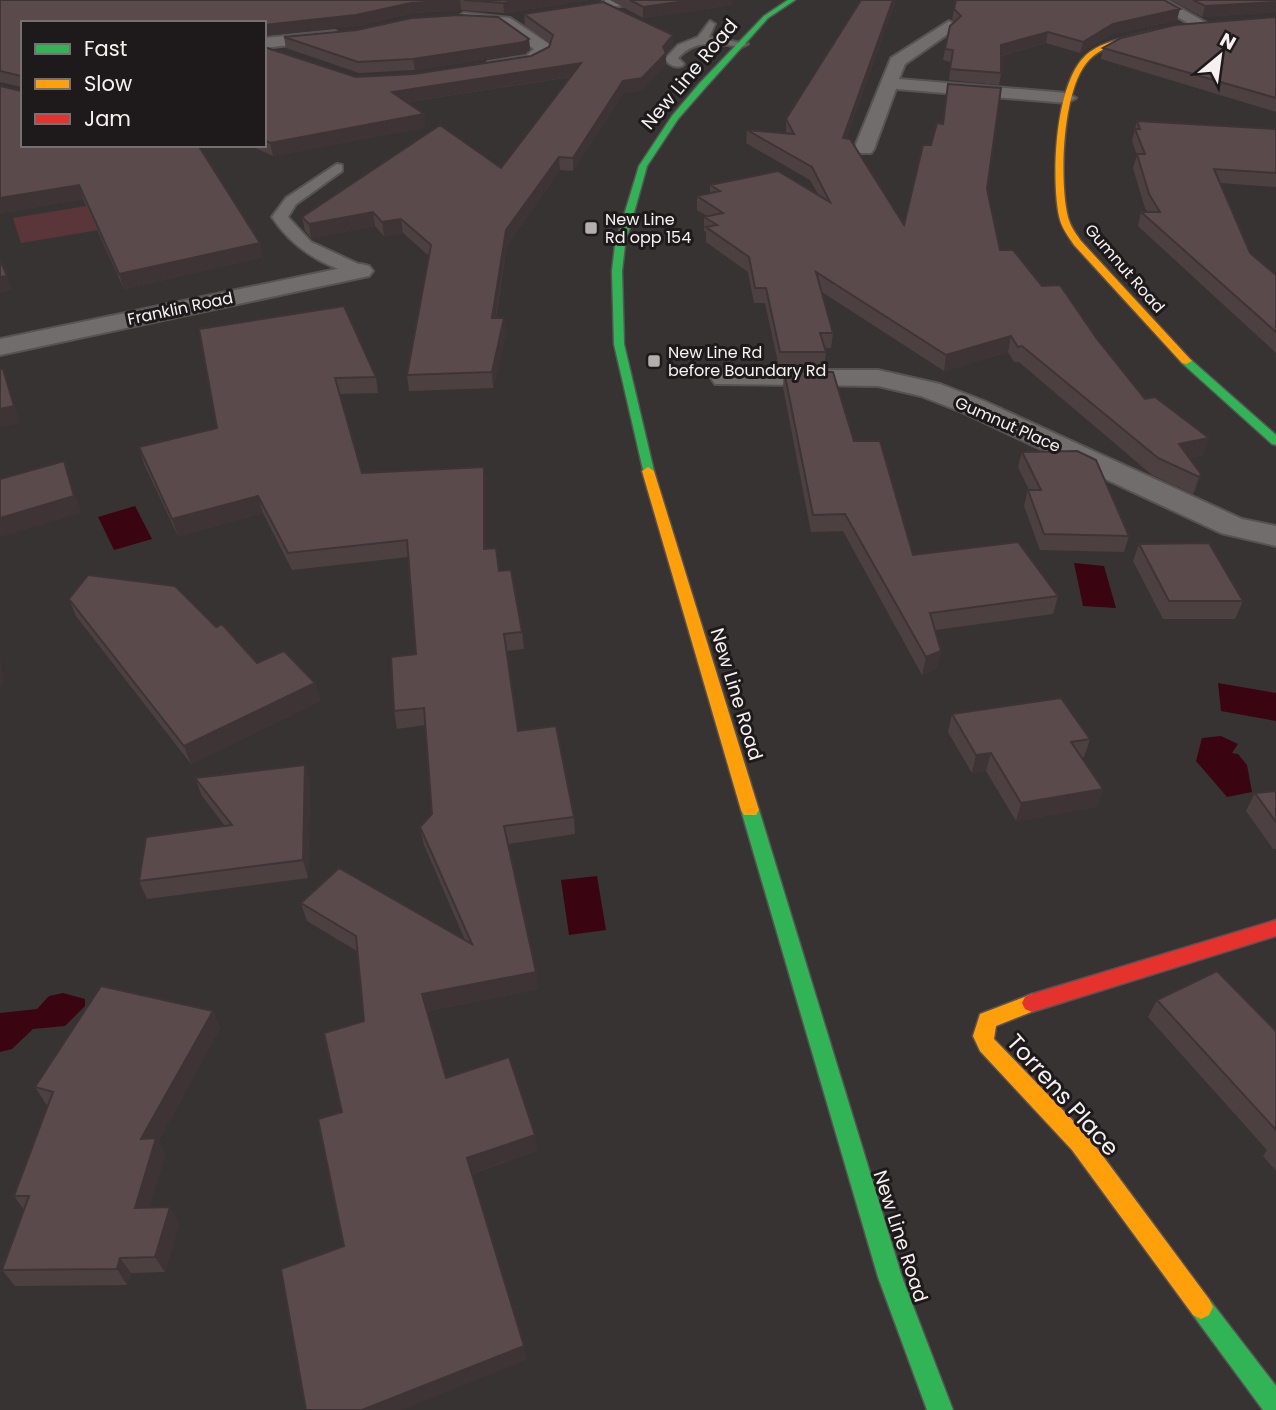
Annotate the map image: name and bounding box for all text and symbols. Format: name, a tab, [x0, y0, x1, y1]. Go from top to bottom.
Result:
street label: New Line Road	[635, 13, 744, 136]
legend	[21, 21, 266, 147]
north arrow	[1185, 21, 1255, 91]
text: N	[1215, 26, 1241, 57]
text: Fast	[84, 34, 127, 63]
text: Slow	[84, 69, 132, 98]
text: Jam	[84, 104, 131, 133]
place label: New Line Rd opp 154	[605, 208, 691, 249]
street label: Gumnut Road	[1079, 219, 1170, 318]
marker: New Line Rd opp 154	[583, 220, 599, 236]
street label: Franklin Road	[125, 286, 235, 331]
place label: New Line Rd before Boundary Rd	[668, 341, 826, 382]
marker: New Line Rd before Boundary Rd	[646, 353, 662, 369]
street label: Gumnut Place	[951, 391, 1064, 458]
street label: New Line Road	[704, 625, 769, 764]
street label: Torrens Place	[1000, 1027, 1126, 1163]
street label: New Line Road	[867, 1167, 935, 1306]

